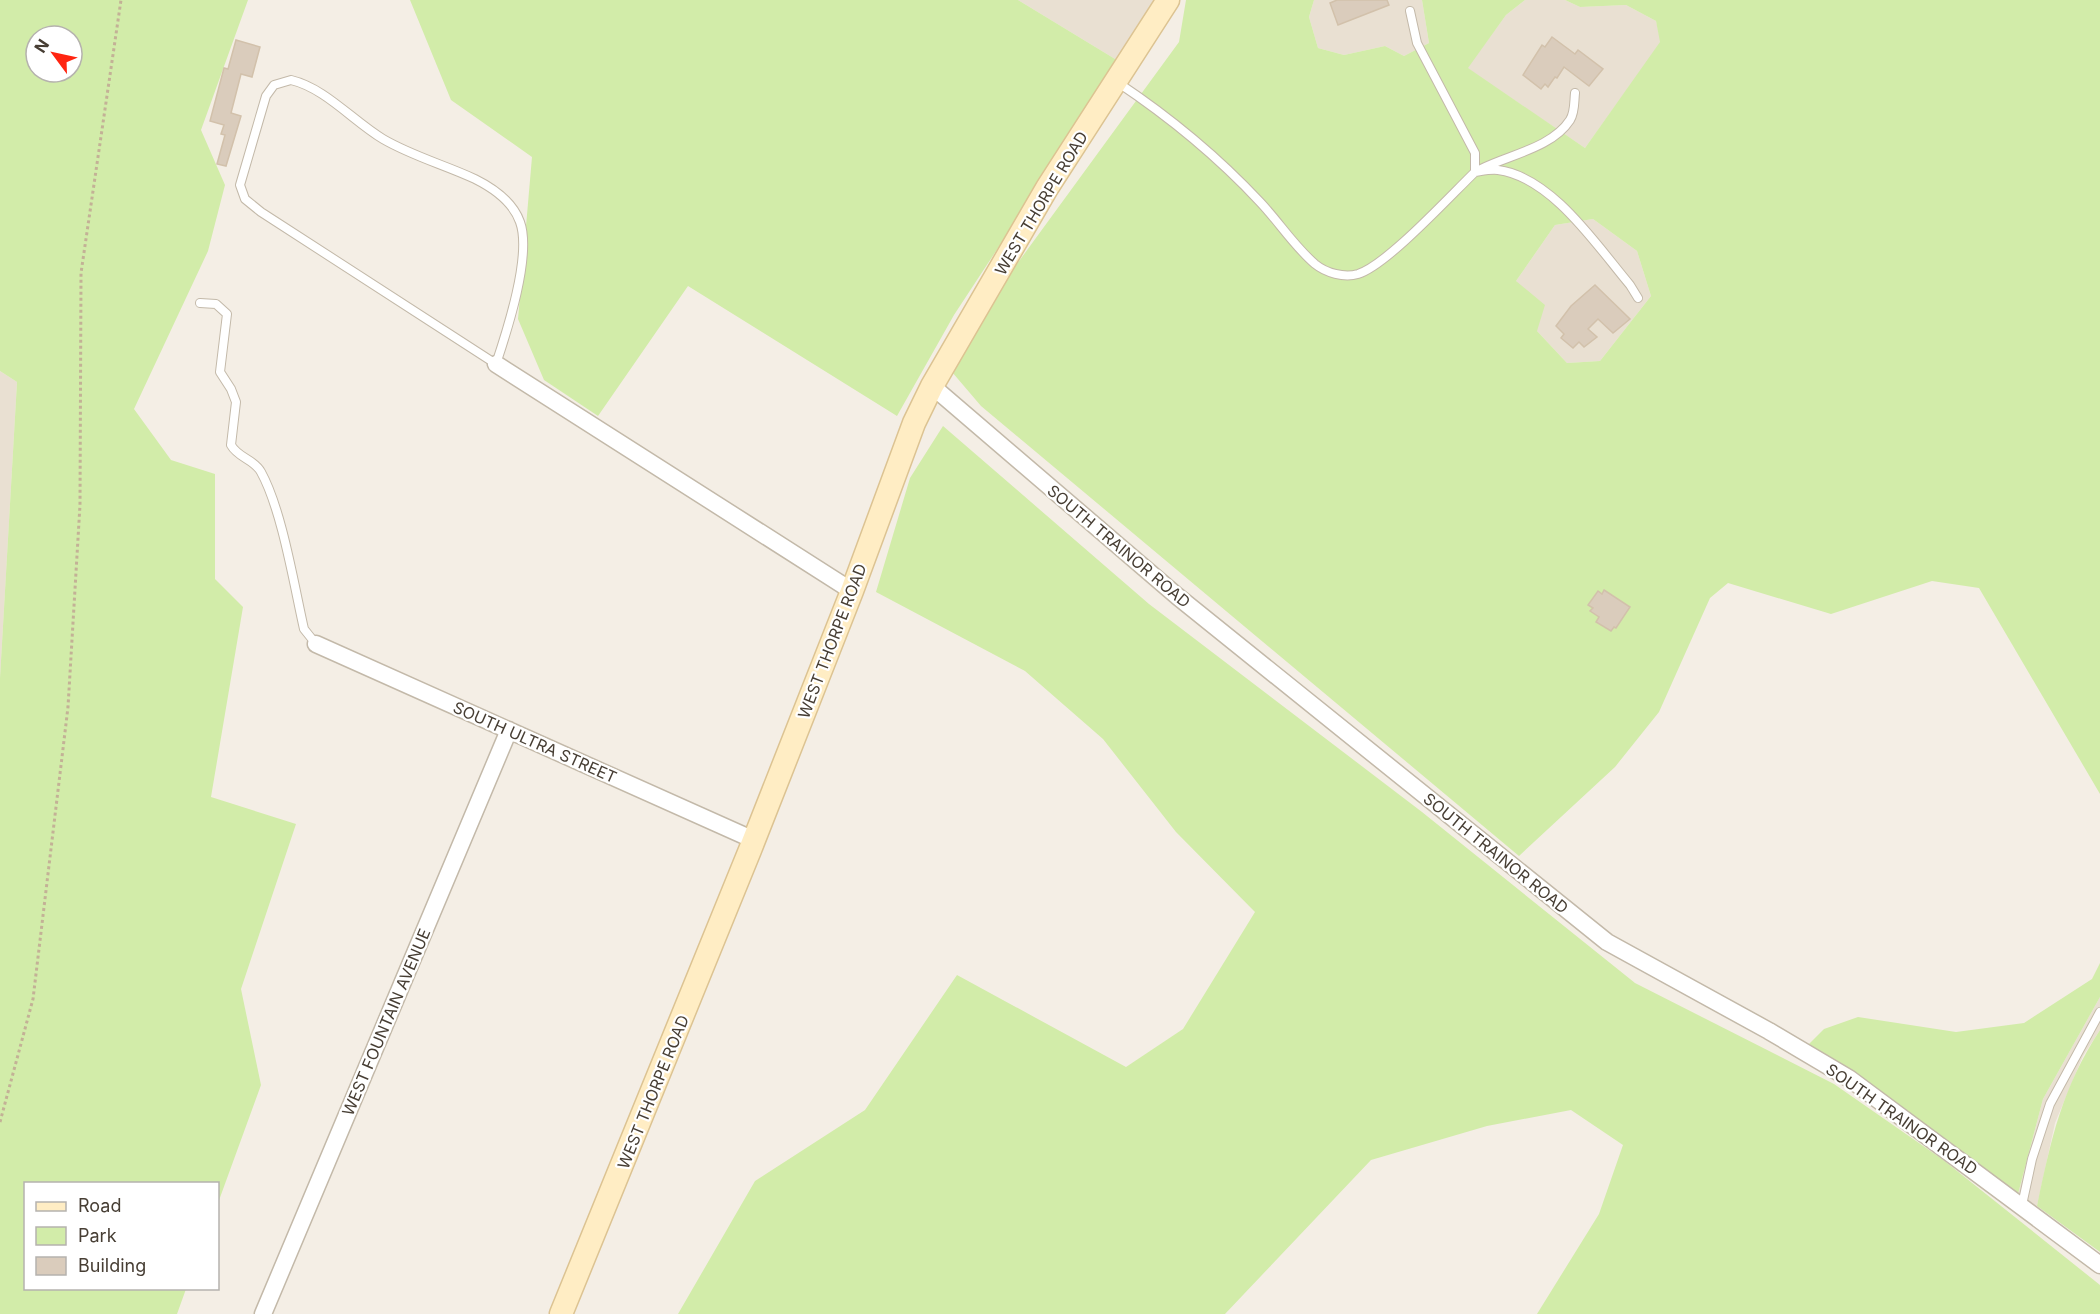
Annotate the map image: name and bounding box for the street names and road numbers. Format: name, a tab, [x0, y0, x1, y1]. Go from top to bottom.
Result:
street label: WEST THORPE ROAD	[990, 128, 1092, 278]
street label: SOUTH TRAINOR ROAD	[1043, 480, 1195, 612]
street label: WEST THORPE ROAD	[793, 561, 871, 721]
street label: SOUTH ULTRA STREET	[450, 697, 620, 787]
street label: SOUTH TRAINOR ROAD	[1419, 788, 1573, 918]
street label: WEST FOUNTAIN AVENUE	[337, 926, 435, 1118]
street label: WEST THORPE ROAD	[613, 1012, 693, 1172]
street label: SOUTH TRAINOR ROAD	[1822, 1059, 1982, 1179]

